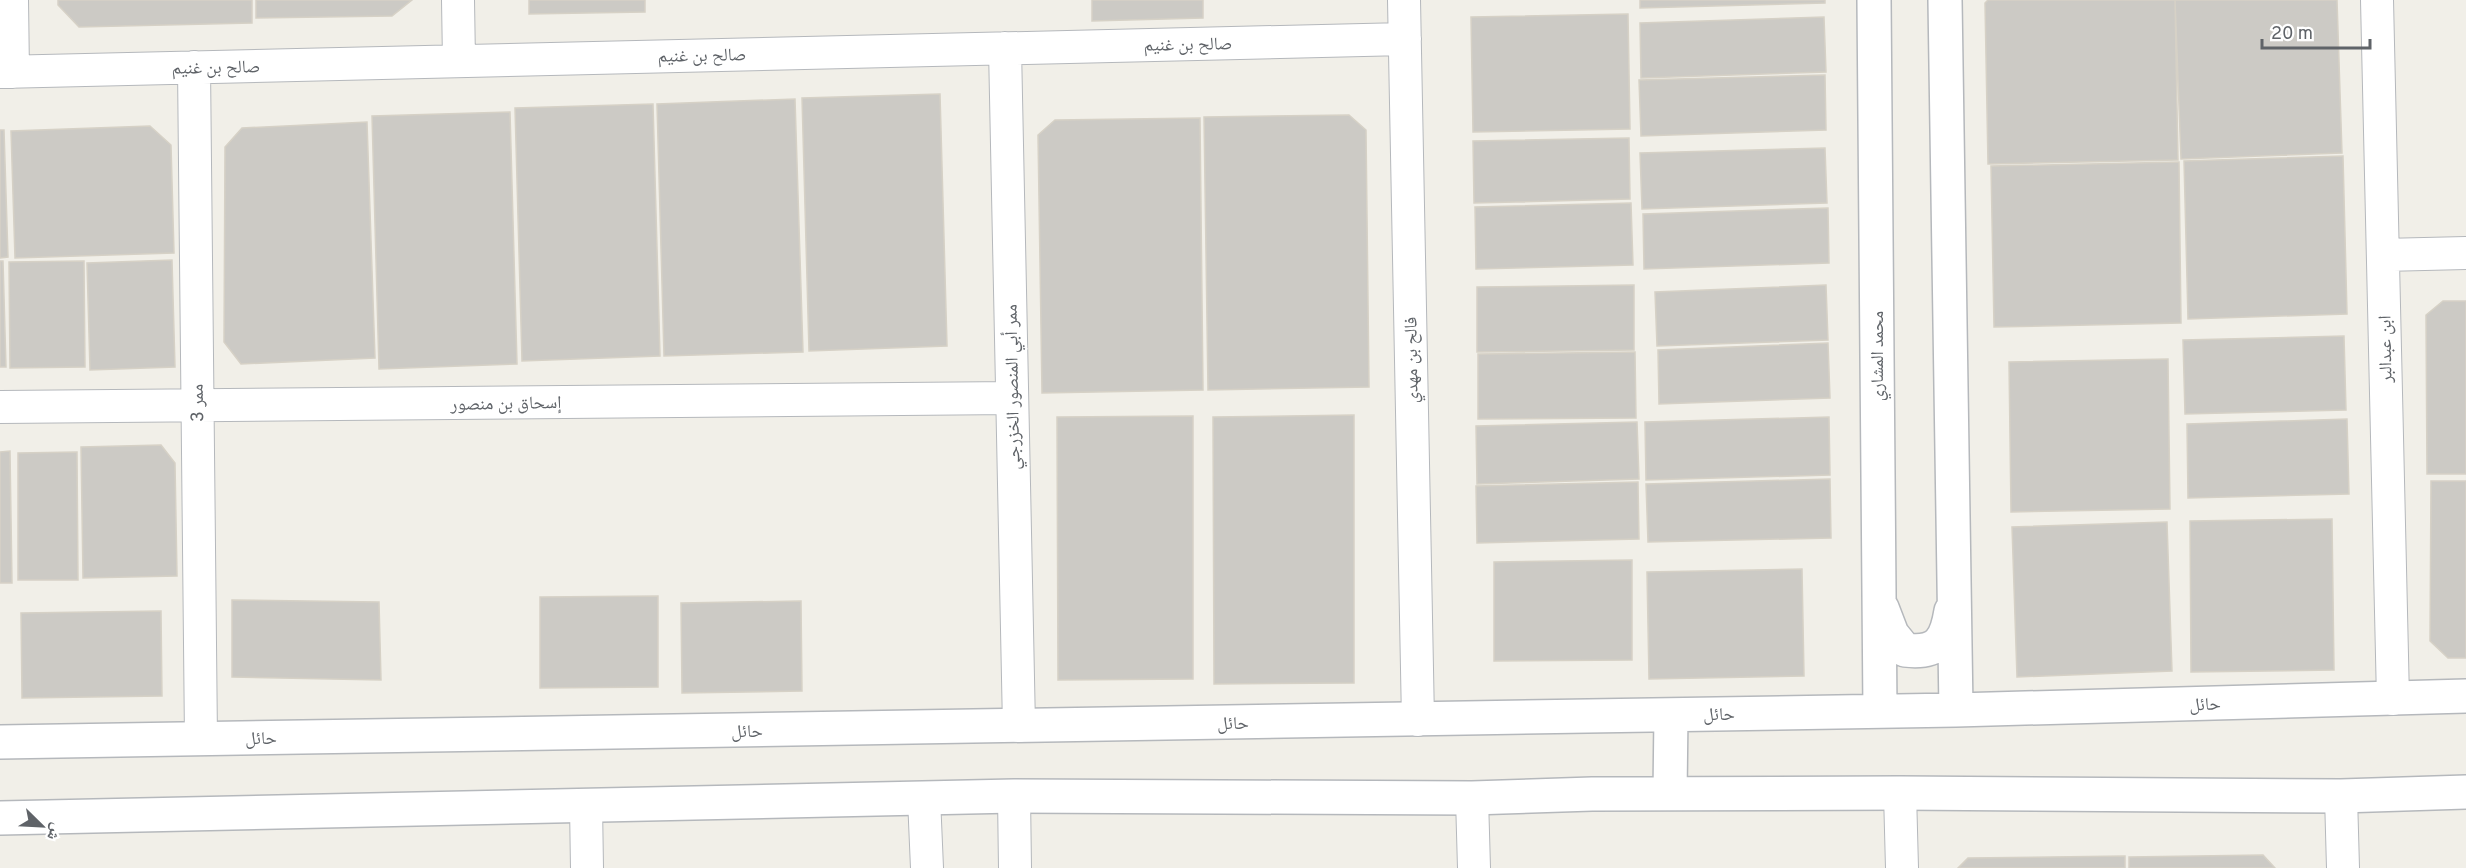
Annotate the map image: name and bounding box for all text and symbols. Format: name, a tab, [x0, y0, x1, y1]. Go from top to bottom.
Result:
scale bar	[2262, 12, 2370, 50]
text: 20 m	[2271, 23, 2313, 46]
street label: صالح بن غنيم	[1143, 33, 1233, 58]
street label: صالح بن غنيم	[657, 44, 747, 69]
street label: صالح بن غنيم	[171, 56, 261, 81]
street label: ممر أبي المنصور الخزرجي	[1000, 304, 1028, 470]
street label: محمد المشاري	[1867, 311, 1892, 401]
street label: ابن عبدالبر	[2374, 315, 2399, 384]
street label: فالح بن مهدي	[1400, 316, 1426, 403]
street label: ممر 3	[187, 384, 210, 422]
street label: إسحاق بن منصور	[449, 392, 562, 417]
street label: حائل	[2189, 693, 2221, 718]
street label: حائل	[1703, 704, 1735, 727]
street label: حائل	[1217, 713, 1249, 736]
street label: حائل	[731, 721, 763, 744]
street label: حائل	[245, 728, 277, 751]
north arrow	[12, 796, 72, 856]
text: ش	[41, 819, 66, 843]

